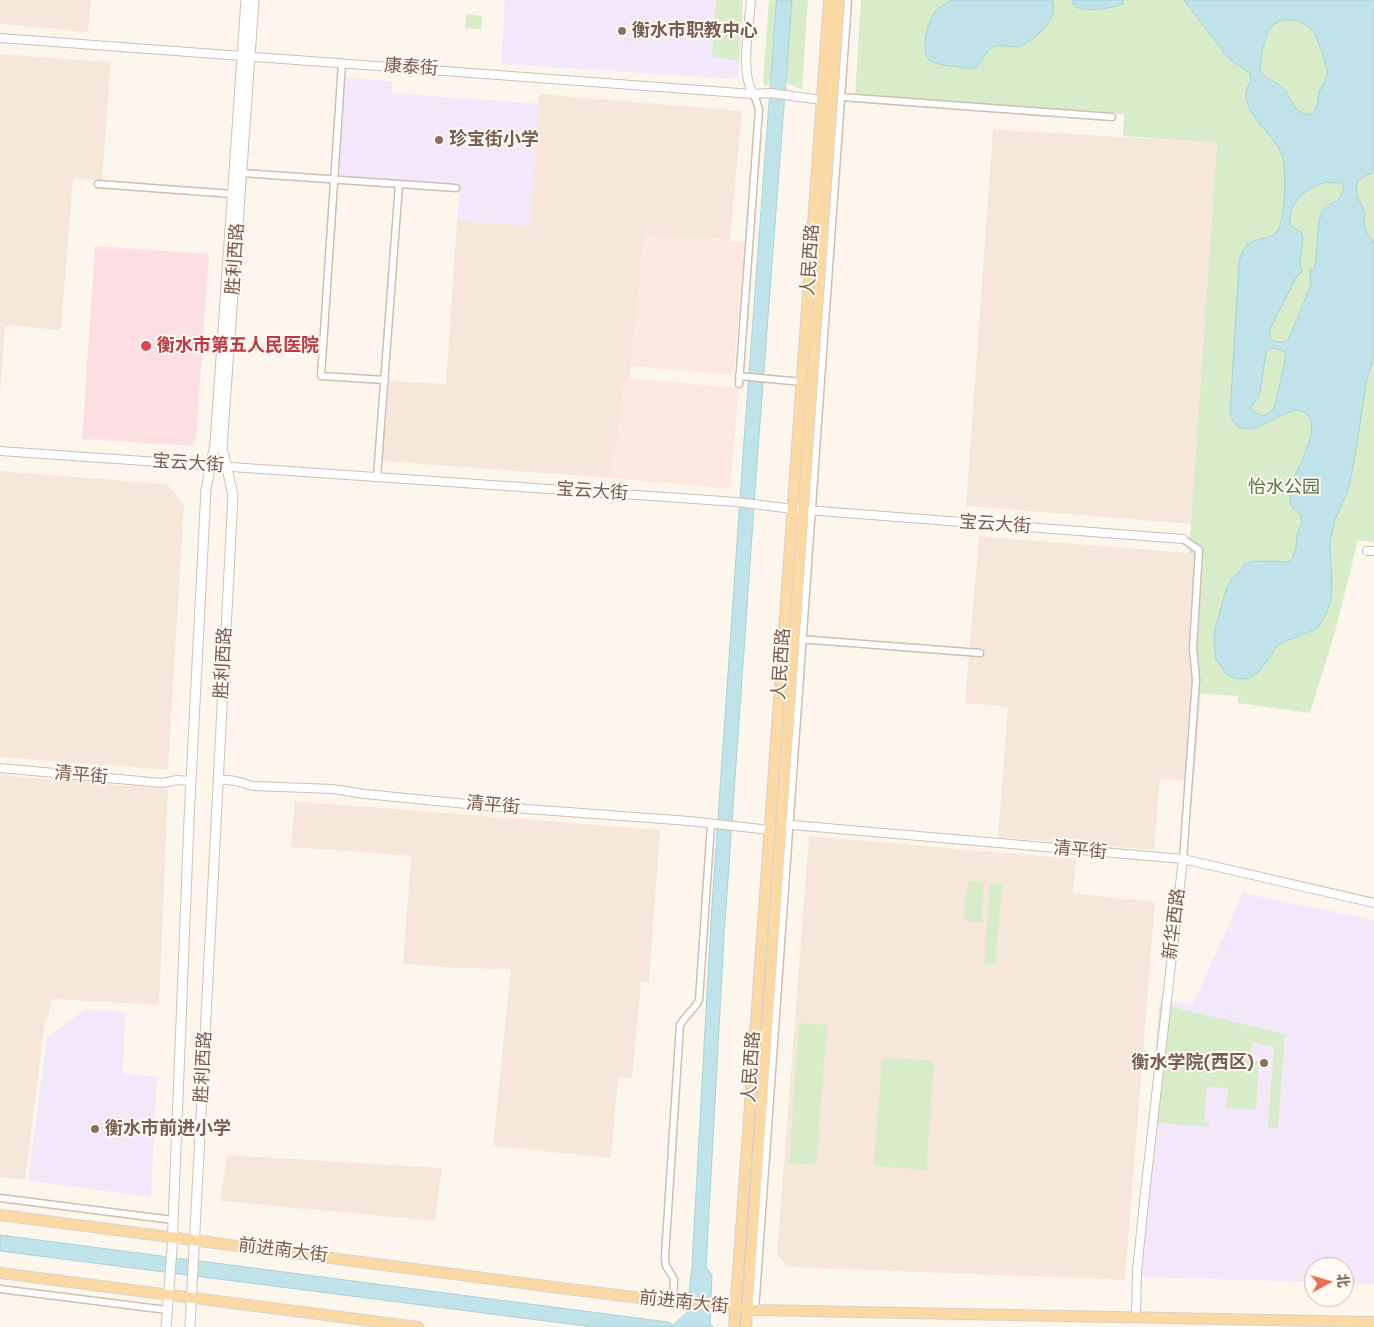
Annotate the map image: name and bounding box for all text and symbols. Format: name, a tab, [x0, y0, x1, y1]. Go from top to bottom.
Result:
place label: 衡水市职教中心	[632, 20, 758, 42]
marker: 衡水市职教中心	[616, 25, 628, 37]
street label: 康泰街	[383, 55, 439, 81]
place label: 珍宝街小学	[449, 129, 539, 151]
marker: 珍宝街小学	[433, 134, 445, 146]
street label: 胜利西路	[223, 222, 249, 296]
street label: 人民西路	[798, 223, 824, 297]
place label: 衡水市第五人民医院	[157, 335, 319, 357]
marker: 衡水市第五人民医院	[139, 339, 153, 353]
street label: 宝云大街	[151, 451, 225, 477]
park label: 怡水公园	[1248, 477, 1320, 499]
street label: 宝云大街	[555, 479, 629, 505]
street label: 宝云大街	[958, 512, 1032, 538]
street label: 胜利西路	[211, 626, 237, 700]
street label: 人民西路	[769, 627, 795, 701]
street label: 清平街	[53, 763, 109, 789]
street label: 清平街	[465, 793, 521, 819]
street label: 清平街	[1052, 838, 1108, 864]
street label: 新华西路	[1160, 887, 1190, 961]
street label: 胜利西路	[191, 1030, 217, 1104]
street label: 人民西路	[739, 1030, 765, 1104]
place label: 衡水学院(西区)	[1131, 1052, 1254, 1074]
marker: 衡水学院(西区)	[1258, 1057, 1270, 1069]
place label: 衡水市前进小学	[105, 1118, 231, 1140]
marker: 衡水市前进小学	[89, 1123, 101, 1135]
street label: 前进南大街	[237, 1235, 329, 1267]
north arrow	[1304, 1257, 1354, 1307]
text: 北	[1333, 1273, 1353, 1288]
street label: 前进南大街	[638, 1288, 730, 1318]

